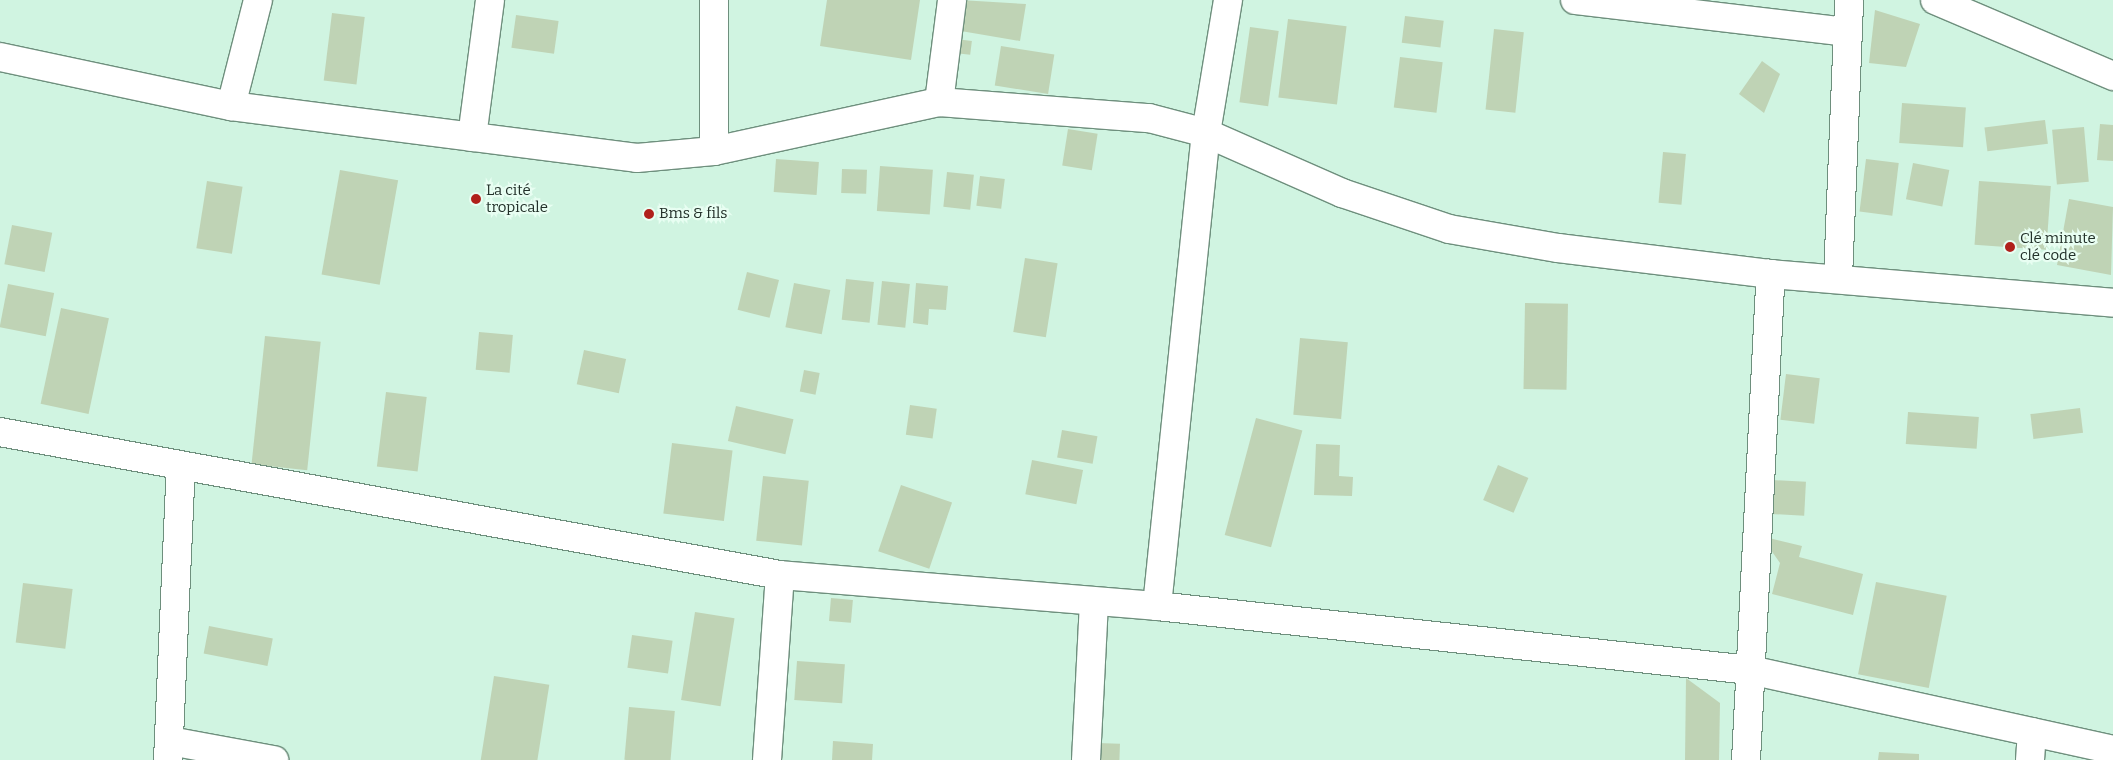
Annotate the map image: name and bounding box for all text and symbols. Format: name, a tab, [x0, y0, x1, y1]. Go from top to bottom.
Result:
place label: La cité tropicale	[486, 181, 548, 216]
marker: La cité tropicale	[470, 193, 482, 205]
place label: Bms & fils	[659, 205, 728, 223]
marker: Bms & fils	[643, 208, 655, 220]
place label: Clé minute clé code	[2020, 229, 2096, 264]
marker: Clé minute clé code	[2004, 241, 2016, 253]

